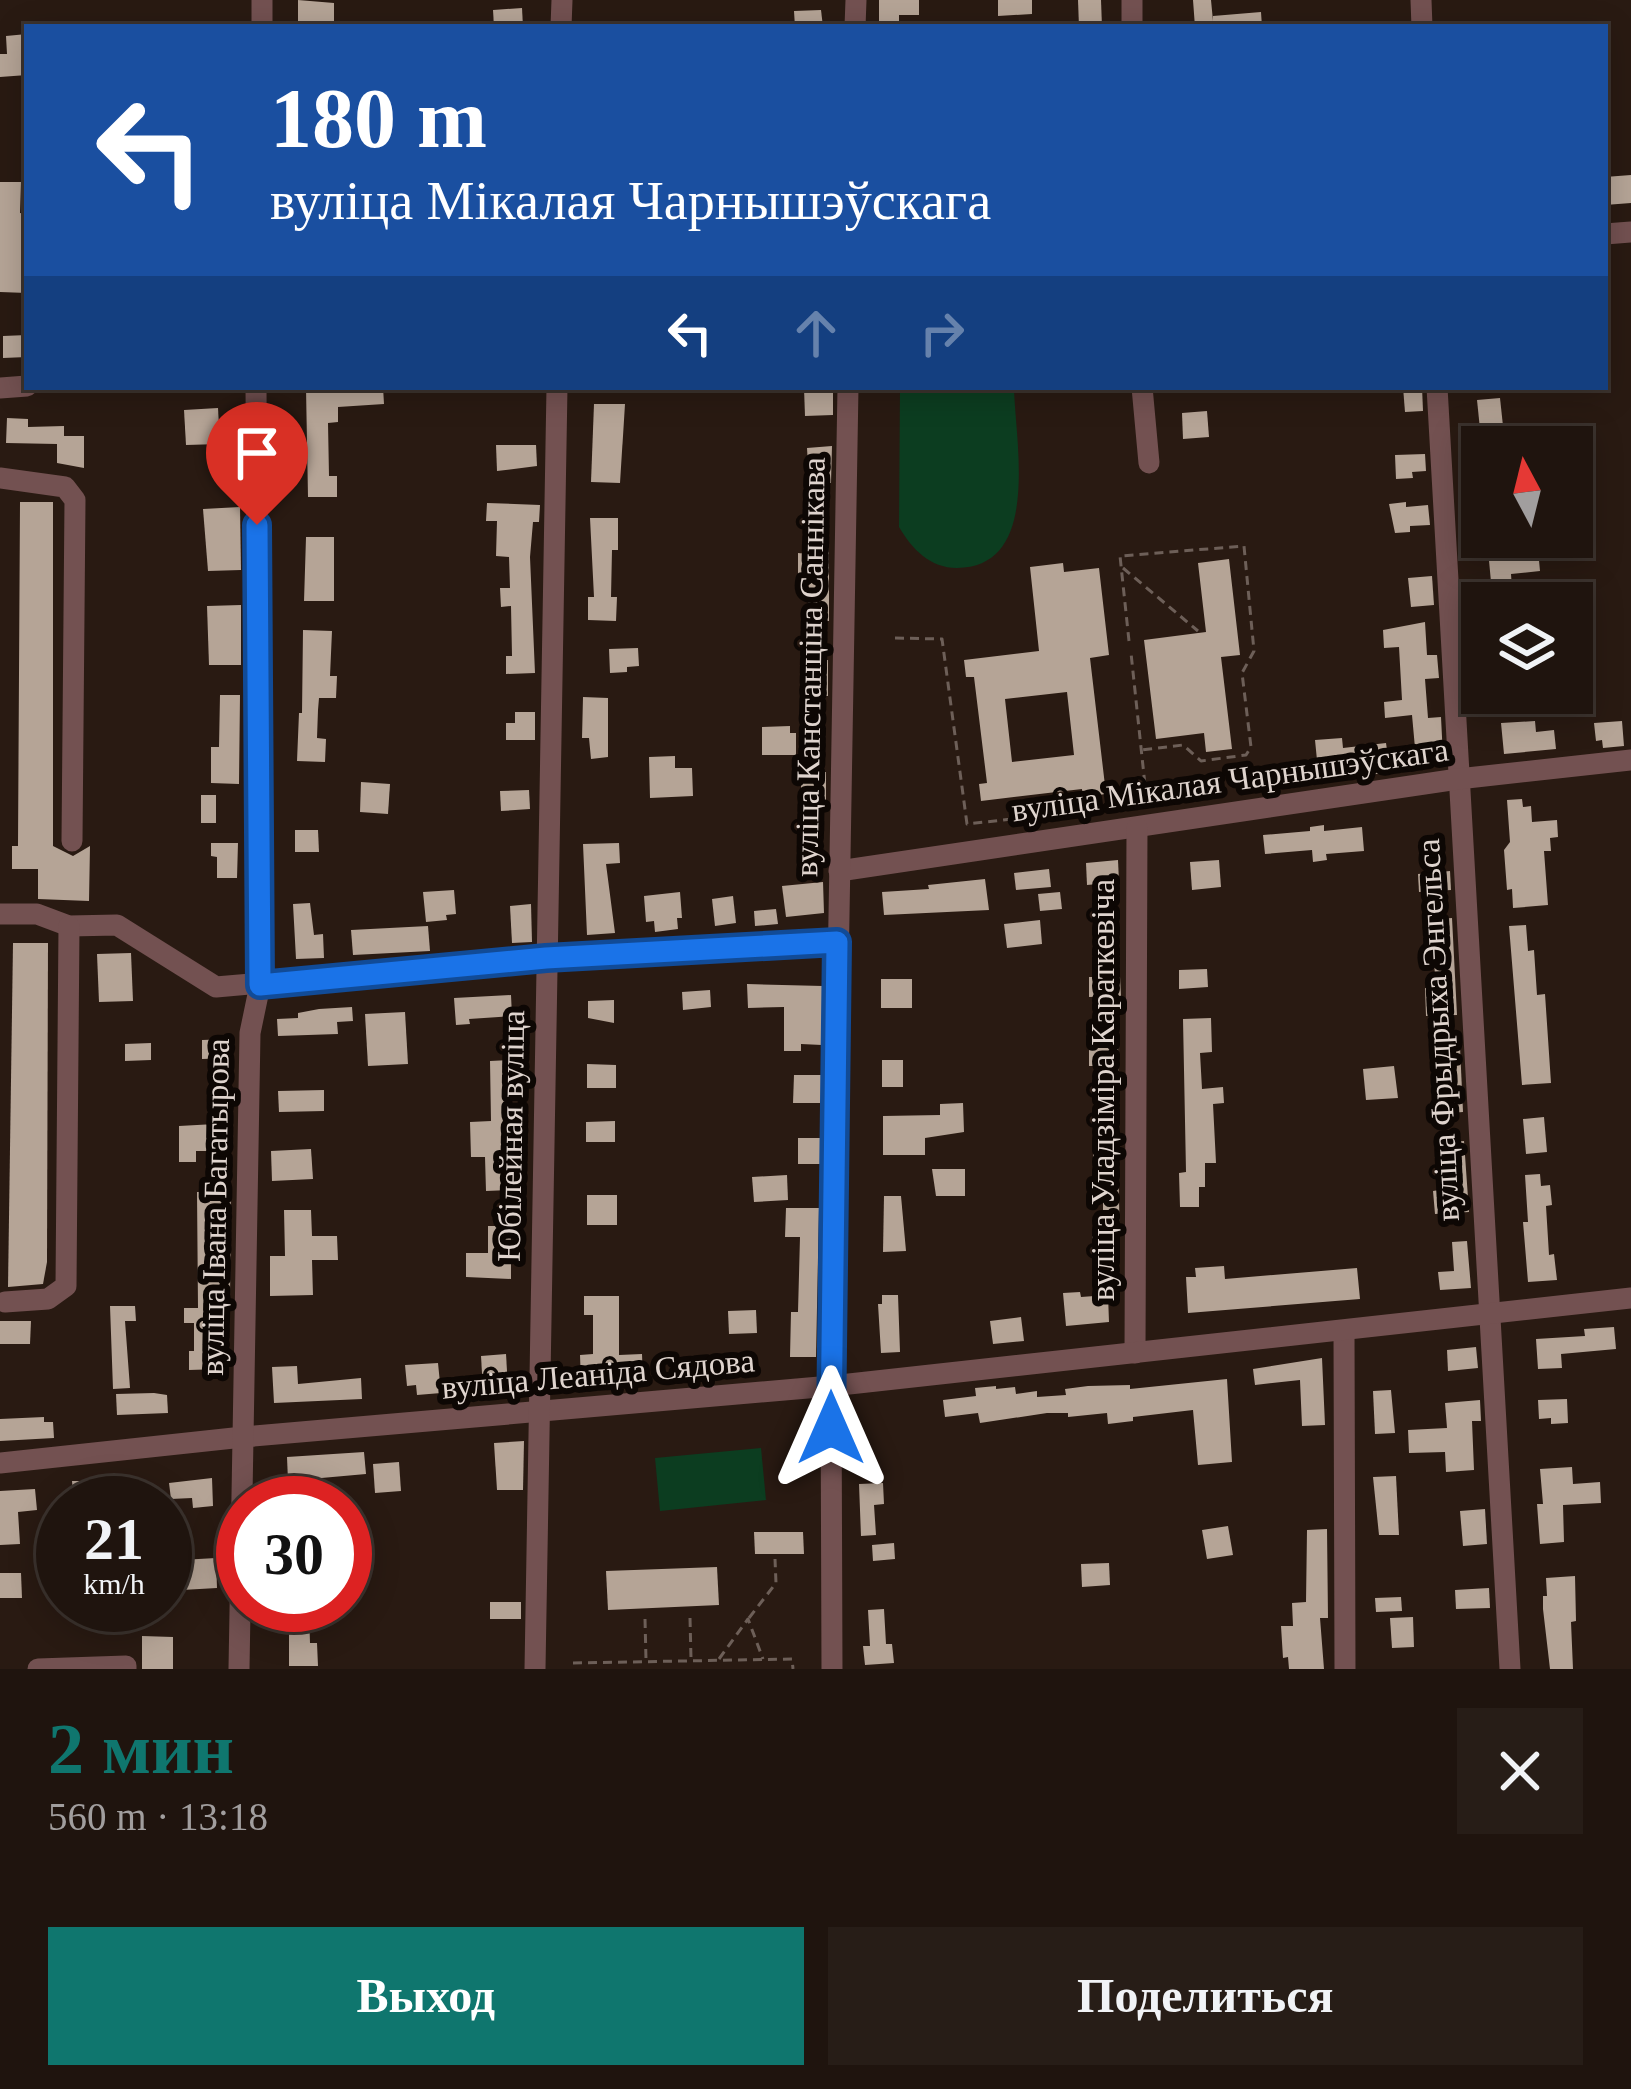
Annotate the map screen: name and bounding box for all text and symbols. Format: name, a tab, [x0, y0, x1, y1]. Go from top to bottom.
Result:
icon: left	[72, 72, 228, 228]
text: 180 m	[270, 72, 487, 165]
text: вуліца Мікалая Чарнышэўскага	[270, 171, 991, 231]
icon: left	[657, 300, 723, 366]
icon: ahead	[783, 300, 849, 366]
icon: right	[909, 300, 975, 366]
pin	[206, 402, 308, 525]
icon: arrive	[224, 420, 290, 486]
north arrow	[1461, 426, 1593, 558]
map controls	[1461, 426, 1593, 714]
street label: вуліца Канстанціна Саннікава	[788, 456, 832, 877]
button: layers	[1461, 582, 1593, 714]
street label: вуліца Мікалая Чарнышэўскага	[1009, 731, 1451, 828]
street label: вуліца Фрыдрыха Энгельса	[1410, 837, 1466, 1222]
street label: вуліца Уладзіміра Караткевіча	[1085, 879, 1121, 1301]
street label: Юбілейная вуліца	[491, 1009, 531, 1262]
street label: вуліца Івана Багатырова	[194, 1038, 236, 1376]
street label: вуліца Леаніда Сядова	[440, 1342, 756, 1406]
position arrow	[768, 1365, 894, 1491]
speed limit sign: 30	[216, 1476, 372, 1632]
text: 21	[84, 1506, 144, 1572]
text: km/h	[83, 1567, 145, 1600]
button: close	[1457, 1708, 1583, 1834]
text: 2 мин	[48, 1709, 234, 1789]
text: 560 m · 13:18	[48, 1795, 268, 1838]
button: Выход	[48, 1927, 804, 2065]
button: Поделиться	[828, 1927, 1583, 2065]

